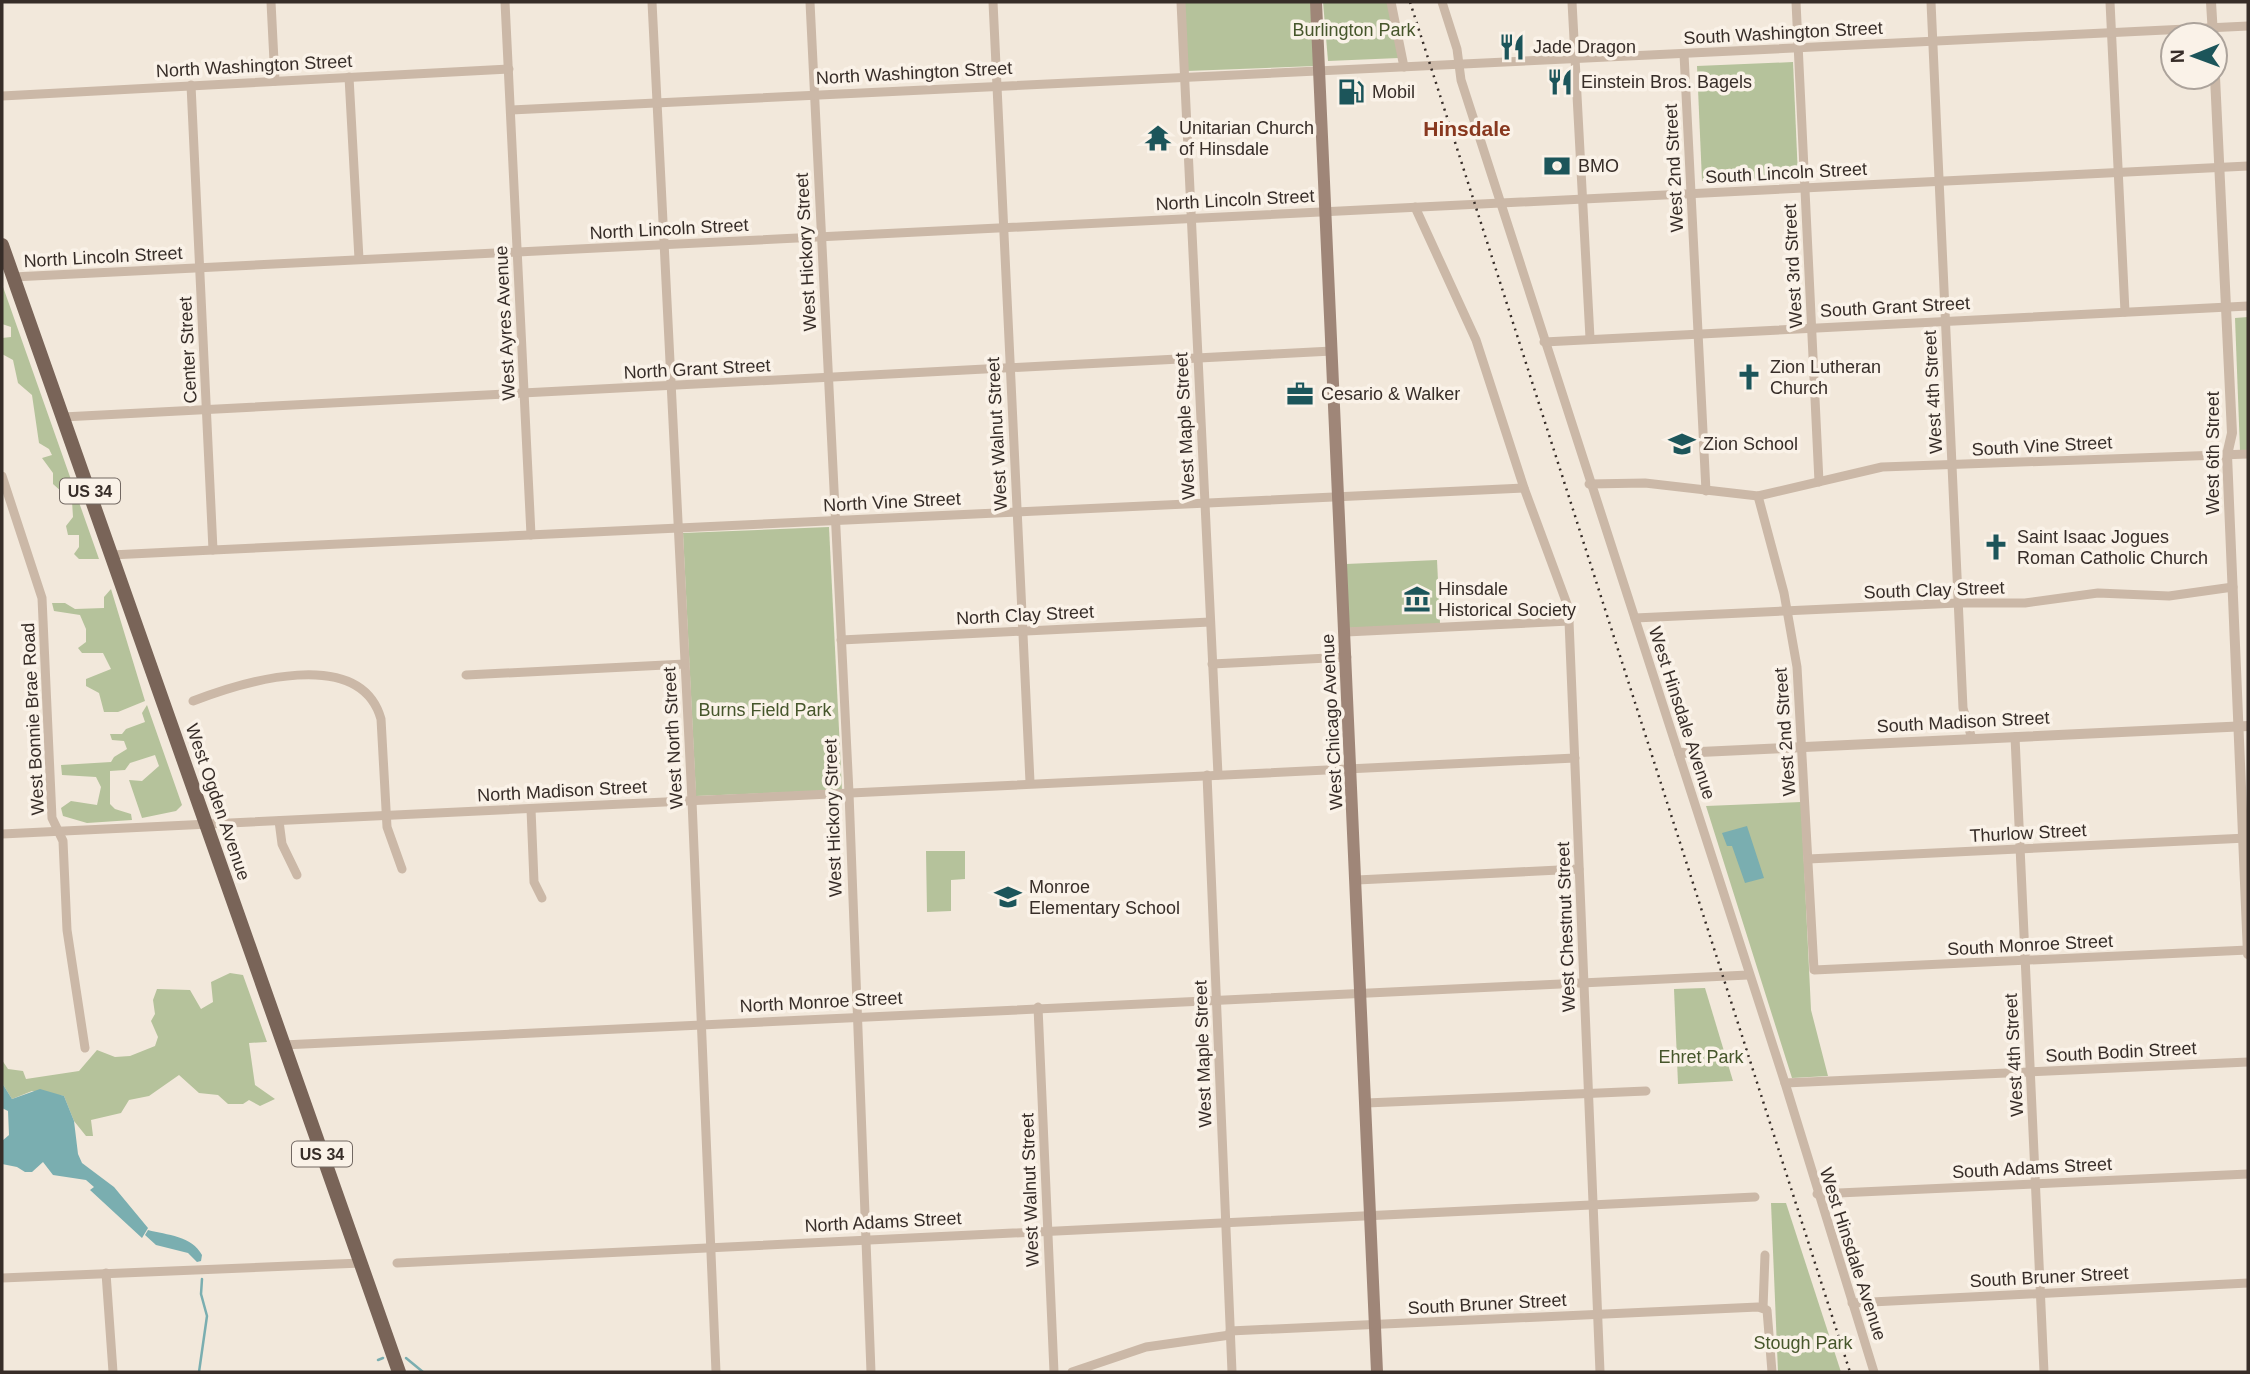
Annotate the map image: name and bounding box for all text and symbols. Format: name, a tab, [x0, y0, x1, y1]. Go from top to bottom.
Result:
street label: South Washington Street	[1683, 18, 1883, 48]
park label: Burlington Park	[1292, 20, 1417, 40]
north arrow	[2159, 21, 2229, 91]
restaurant icon: Jade Dragon	[1497, 32, 1527, 62]
place label: Jade Dragon	[1533, 37, 1636, 57]
text: N	[2167, 49, 2188, 63]
street label: North Washington Street	[155, 51, 353, 81]
street label: North Washington Street	[815, 58, 1013, 88]
restaurant icon: Einstein Bros. Bagels	[1545, 67, 1575, 97]
place label: Einstein Bros. Bagels	[1581, 72, 1752, 92]
fuel station icon: Mobil	[1336, 77, 1366, 107]
place label: Mobil	[1372, 82, 1415, 102]
street label: West 2nd Street	[1661, 103, 1687, 233]
district label: Hinsdale	[1423, 117, 1511, 140]
place label: Unitarian Church of Hinsdale	[1179, 118, 1314, 159]
temple icon: Unitarian Church of Hinsdale	[1143, 123, 1173, 153]
bank icon: BMO	[1542, 151, 1572, 181]
place label: BMO	[1578, 156, 1619, 176]
street label: South Lincoln Street	[1705, 159, 1867, 187]
street label: West Hickory Street	[792, 172, 820, 332]
street label: North Lincoln Street	[1155, 186, 1315, 214]
street label: West 3rd Street	[1780, 203, 1806, 329]
street label: North Lincoln Street	[589, 215, 749, 243]
street label: North Lincoln Street	[23, 243, 183, 271]
street label: West Ayres Avenue	[491, 245, 519, 401]
street label: South Grant Street	[1820, 293, 1970, 321]
street label: Center Street	[175, 296, 201, 404]
street label: West 4th Street	[1920, 330, 1946, 454]
street label: West Maple Street	[1171, 352, 1199, 500]
street label: North Grant Street	[623, 355, 771, 383]
street label: West Walnut Street	[983, 357, 1011, 511]
place label: Zion Lutheran Church	[1770, 357, 1881, 398]
church icon: Zion Lutheran Church	[1734, 362, 1764, 392]
office icon: Cesario & Walker	[1285, 379, 1315, 409]
place label: Cesario & Walker	[1321, 384, 1460, 404]
street label: West 6th Street	[2203, 391, 2223, 515]
school or university icon: Zion School	[1667, 429, 1697, 459]
street label: South Vine Street	[1971, 432, 2113, 460]
place label: Zion School	[1703, 434, 1798, 454]
road number: US 34	[60, 478, 120, 504]
street label: North Vine Street	[823, 488, 961, 516]
place label: Saint Isaac Jogues Roman Catholic Church	[2017, 527, 2208, 568]
church icon: Saint Isaac Jogues Roman Catholic Church	[1981, 532, 2011, 562]
street label: South Clay Street	[1863, 578, 2005, 602]
place label: Hinsdale Historical Society	[1438, 579, 1576, 620]
museum icon: Hinsdale Historical Society	[1402, 584, 1432, 614]
street label: North Clay Street	[956, 601, 1094, 629]
street label: West Bonnie Brae Road	[18, 622, 48, 816]
street label: West Hinsdale Avenue	[1645, 624, 1719, 802]
street label: West Chicago Avenue	[1317, 633, 1347, 811]
street label: West North Street	[659, 666, 687, 810]
street label: West 2nd Street	[1771, 667, 1799, 797]
park label: Burns Field Park	[698, 700, 833, 720]
street label: South Madison Street	[1876, 707, 2050, 737]
street label: West Ogden Avenue	[182, 721, 254, 883]
street label: West Hickory Street	[820, 738, 846, 898]
street label: North Madison Street	[477, 777, 647, 805]
street label: Thurlow Street	[1969, 820, 2087, 846]
street label: West Chestnut Street	[1553, 841, 1579, 1013]
place label: Monroe Elementary School	[1029, 877, 1180, 918]
school or university icon: Monroe Elementary School	[993, 882, 1023, 912]
street label: South Monroe Street	[1947, 931, 2113, 959]
street label: West Maple Street	[1190, 980, 1216, 1128]
street label: North Monroe Street	[739, 988, 903, 1016]
street label: West 4th Street	[2001, 993, 2027, 1117]
street label: South Bodin Street	[2045, 1038, 2197, 1066]
park label: Ehret Park	[1658, 1047, 1745, 1067]
street label: West Walnut Street	[1017, 1113, 1043, 1267]
road number: US 34	[292, 1142, 352, 1166]
street label: South Adams Street	[1952, 1154, 2112, 1182]
street label: West Hinsdale Avenue	[1816, 1165, 1890, 1343]
street label: North Adams Street	[804, 1208, 962, 1236]
street label: South Bruner Street	[1969, 1263, 2129, 1291]
street label: South Bruner Street	[1407, 1290, 1567, 1318]
park label: Stough Park	[1753, 1333, 1854, 1353]

